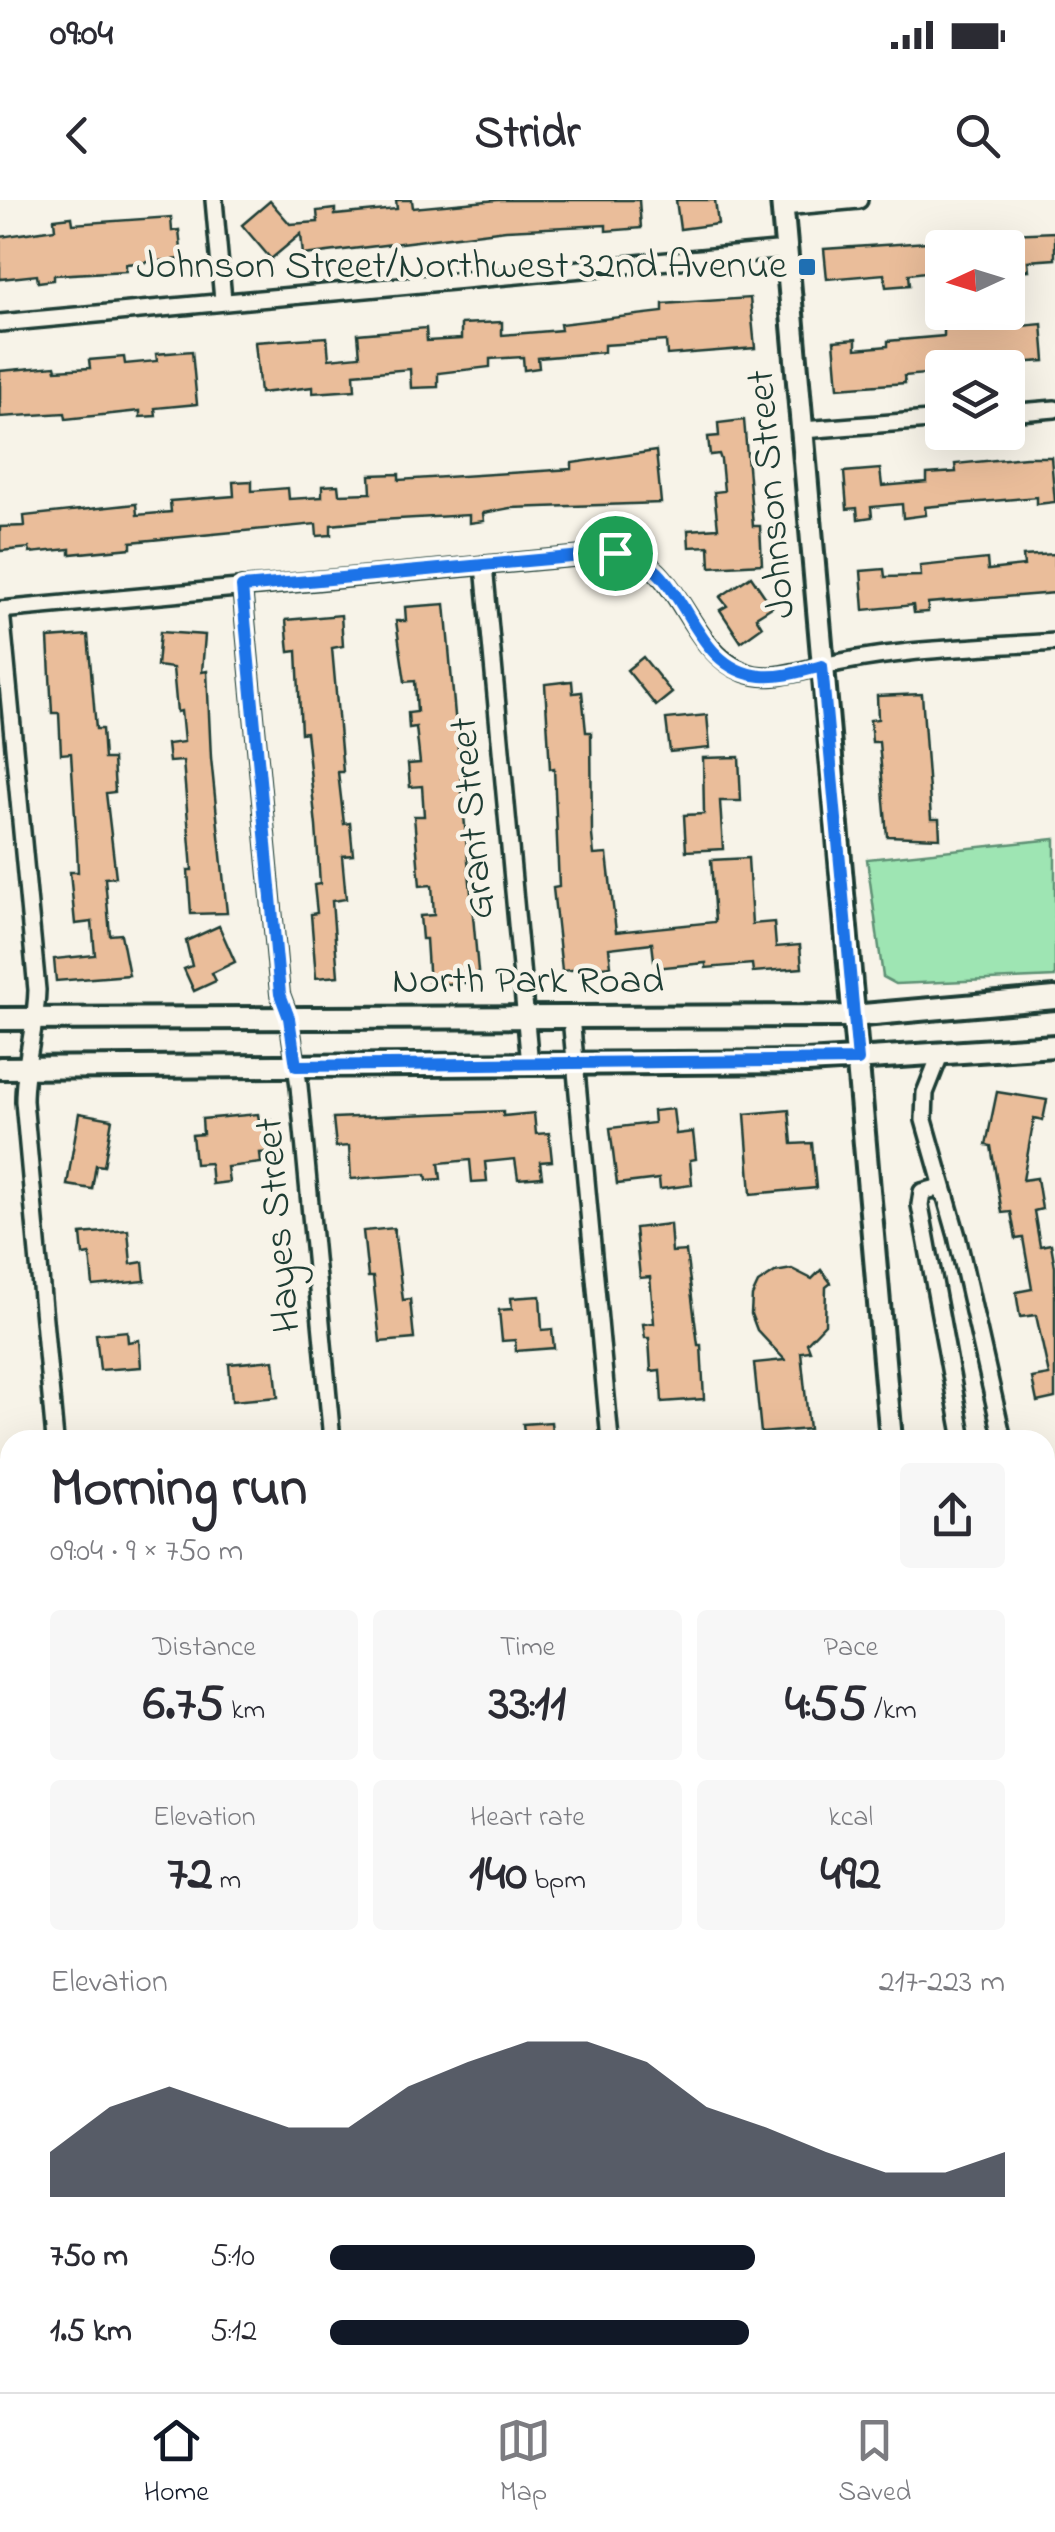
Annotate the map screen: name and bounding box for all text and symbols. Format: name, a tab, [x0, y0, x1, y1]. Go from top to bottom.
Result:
text: 09:04	[50, 7, 113, 63]
text: Stridr	[475, 102, 580, 168]
icon: back	[50, 108, 105, 163]
icon: search	[950, 108, 1005, 163]
north arrow	[925, 230, 1025, 330]
map controls	[925, 230, 1025, 450]
place label: Johnson Street/Northwest 32nd Avenue	[136, 238, 787, 297]
marker: Johnson Street/Northwest 32nd Avenue	[796, 256, 818, 278]
button: layers	[925, 350, 1025, 450]
street label: Johnson Street	[733, 367, 813, 621]
pin	[573, 511, 658, 596]
icon: arrive	[588, 526, 643, 581]
street label: Grant Street	[436, 714, 512, 922]
street label: North Park Road	[392, 953, 664, 1012]
street label: Hayes Street	[241, 1115, 319, 1335]
text: Morning run	[50, 1451, 307, 1531]
button: share	[900, 1463, 1005, 1568]
text: 09:04 · 9 × 750 m	[50, 1529, 243, 1576]
text: Distance	[153, 1628, 256, 1669]
text: Time	[500, 1628, 555, 1669]
text: Pace	[824, 1628, 878, 1669]
text: 6.75	[143, 1669, 224, 1742]
text: 33:11	[489, 1669, 566, 1742]
text: 4:55	[785, 1669, 867, 1742]
text: km	[224, 1691, 265, 1732]
text: /km	[867, 1691, 917, 1732]
text: Elevation	[153, 1798, 256, 1839]
text: Heart rate	[470, 1798, 585, 1839]
text: kcal	[829, 1798, 873, 1839]
text: 72	[167, 1839, 213, 1912]
text: 140	[469, 1839, 527, 1912]
text: 492	[821, 1839, 881, 1912]
text: m	[213, 1861, 241, 1902]
text: bpm	[527, 1861, 586, 1902]
text: Elevation	[50, 1960, 168, 2007]
text: 217–223 m	[879, 1960, 1005, 2007]
text: 750 m	[50, 2234, 128, 2281]
text: 5:10	[210, 2234, 255, 2281]
text: 1.5 km	[50, 2309, 132, 2356]
text: 5:12	[210, 2309, 257, 2356]
tab: Home	[144, 2413, 209, 2514]
tab: Map	[496, 2413, 551, 2514]
tab: Saved	[838, 2413, 911, 2514]

